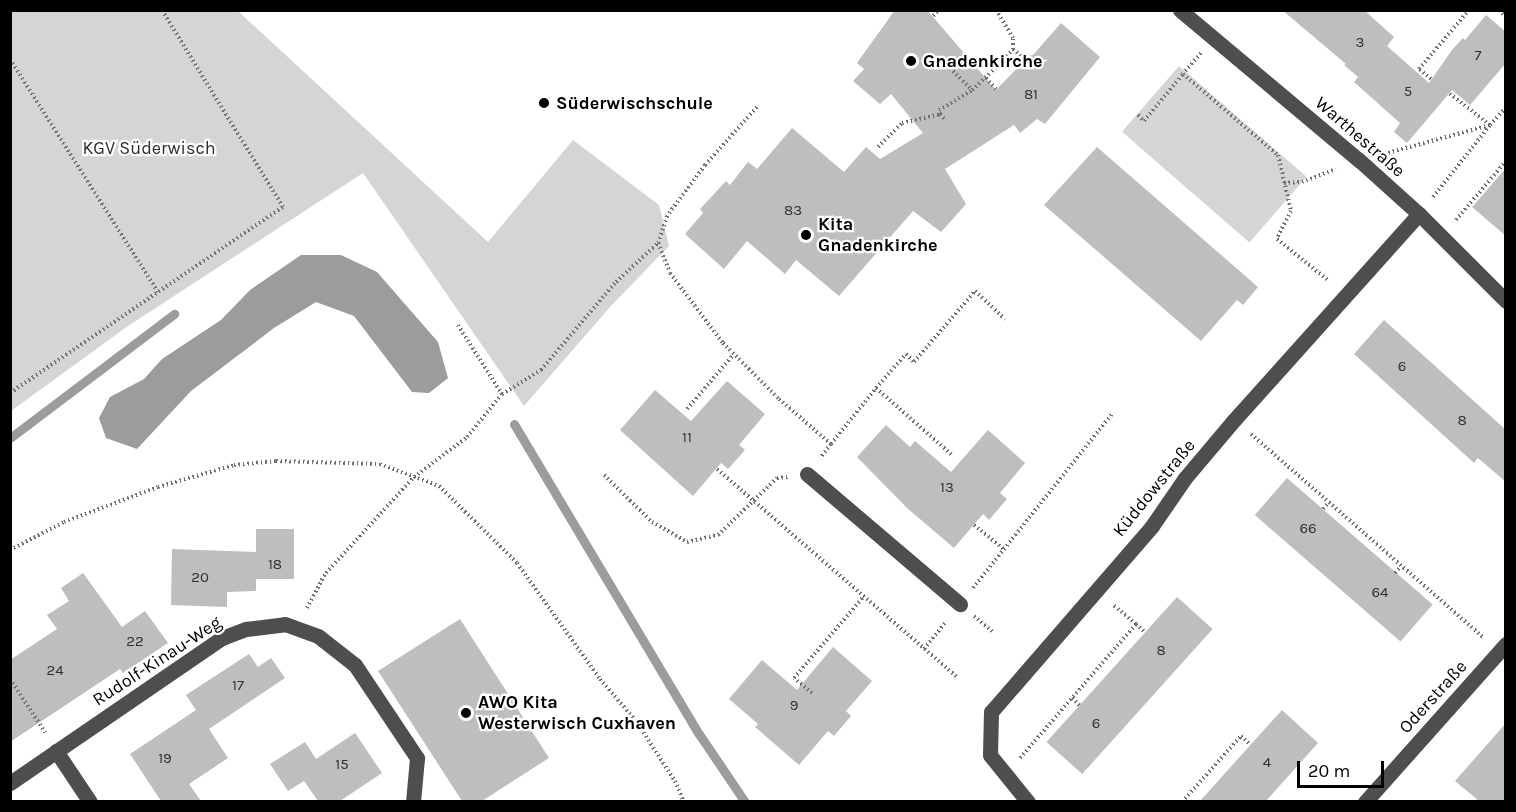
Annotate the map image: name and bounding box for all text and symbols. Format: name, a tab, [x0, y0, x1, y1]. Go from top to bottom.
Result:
house number: 3	[1356, 34, 1364, 52]
house number: 7	[1474, 47, 1482, 65]
place label: Gnadenkirche	[923, 50, 1043, 72]
marker: Gnadenkirche	[904, 54, 918, 68]
house number: 5	[1404, 83, 1412, 101]
house number: 81	[1024, 86, 1038, 104]
place label: Süderwischschule	[556, 92, 713, 114]
street label: Warthestraße	[1311, 92, 1409, 182]
marker: Süderwischschule	[537, 96, 551, 110]
park label: KGV Süderwisch	[82, 137, 216, 159]
house number: 83	[784, 202, 802, 220]
place label: Kita Gnadenkirche	[818, 214, 938, 256]
marker: Kita Gnadenkirche	[799, 228, 813, 242]
house number: 6	[1398, 358, 1406, 376]
house number: 8	[1457, 412, 1467, 430]
house number: 11	[682, 429, 692, 447]
street label: Küddowstraße	[1108, 435, 1200, 541]
house number: 13	[940, 479, 954, 497]
house number: 66	[1299, 520, 1317, 538]
house number: 18	[268, 556, 282, 574]
house number: 20	[191, 569, 209, 587]
house number: 64	[1372, 584, 1388, 602]
street label: Rudolf-Kinau-Weg	[89, 611, 225, 711]
house number: 22	[126, 633, 144, 651]
house number: 8	[1156, 642, 1166, 660]
street label: Oderstraße	[1395, 656, 1471, 738]
house number: 24	[46, 662, 64, 680]
house number: 17	[232, 677, 244, 695]
place label: AWO Kita Westerwisch Cuxhaven	[478, 692, 676, 734]
house number: 9	[790, 697, 798, 715]
marker: AWO Kita Westerwisch Cuxhaven	[459, 706, 473, 720]
house number: 6	[1092, 715, 1100, 733]
scale bar	[1300, 749, 1387, 787]
house number: 19	[158, 750, 172, 768]
house number: 4	[1263, 754, 1271, 772]
house number: 15	[335, 756, 349, 774]
text: 20 m	[1308, 760, 1350, 782]

